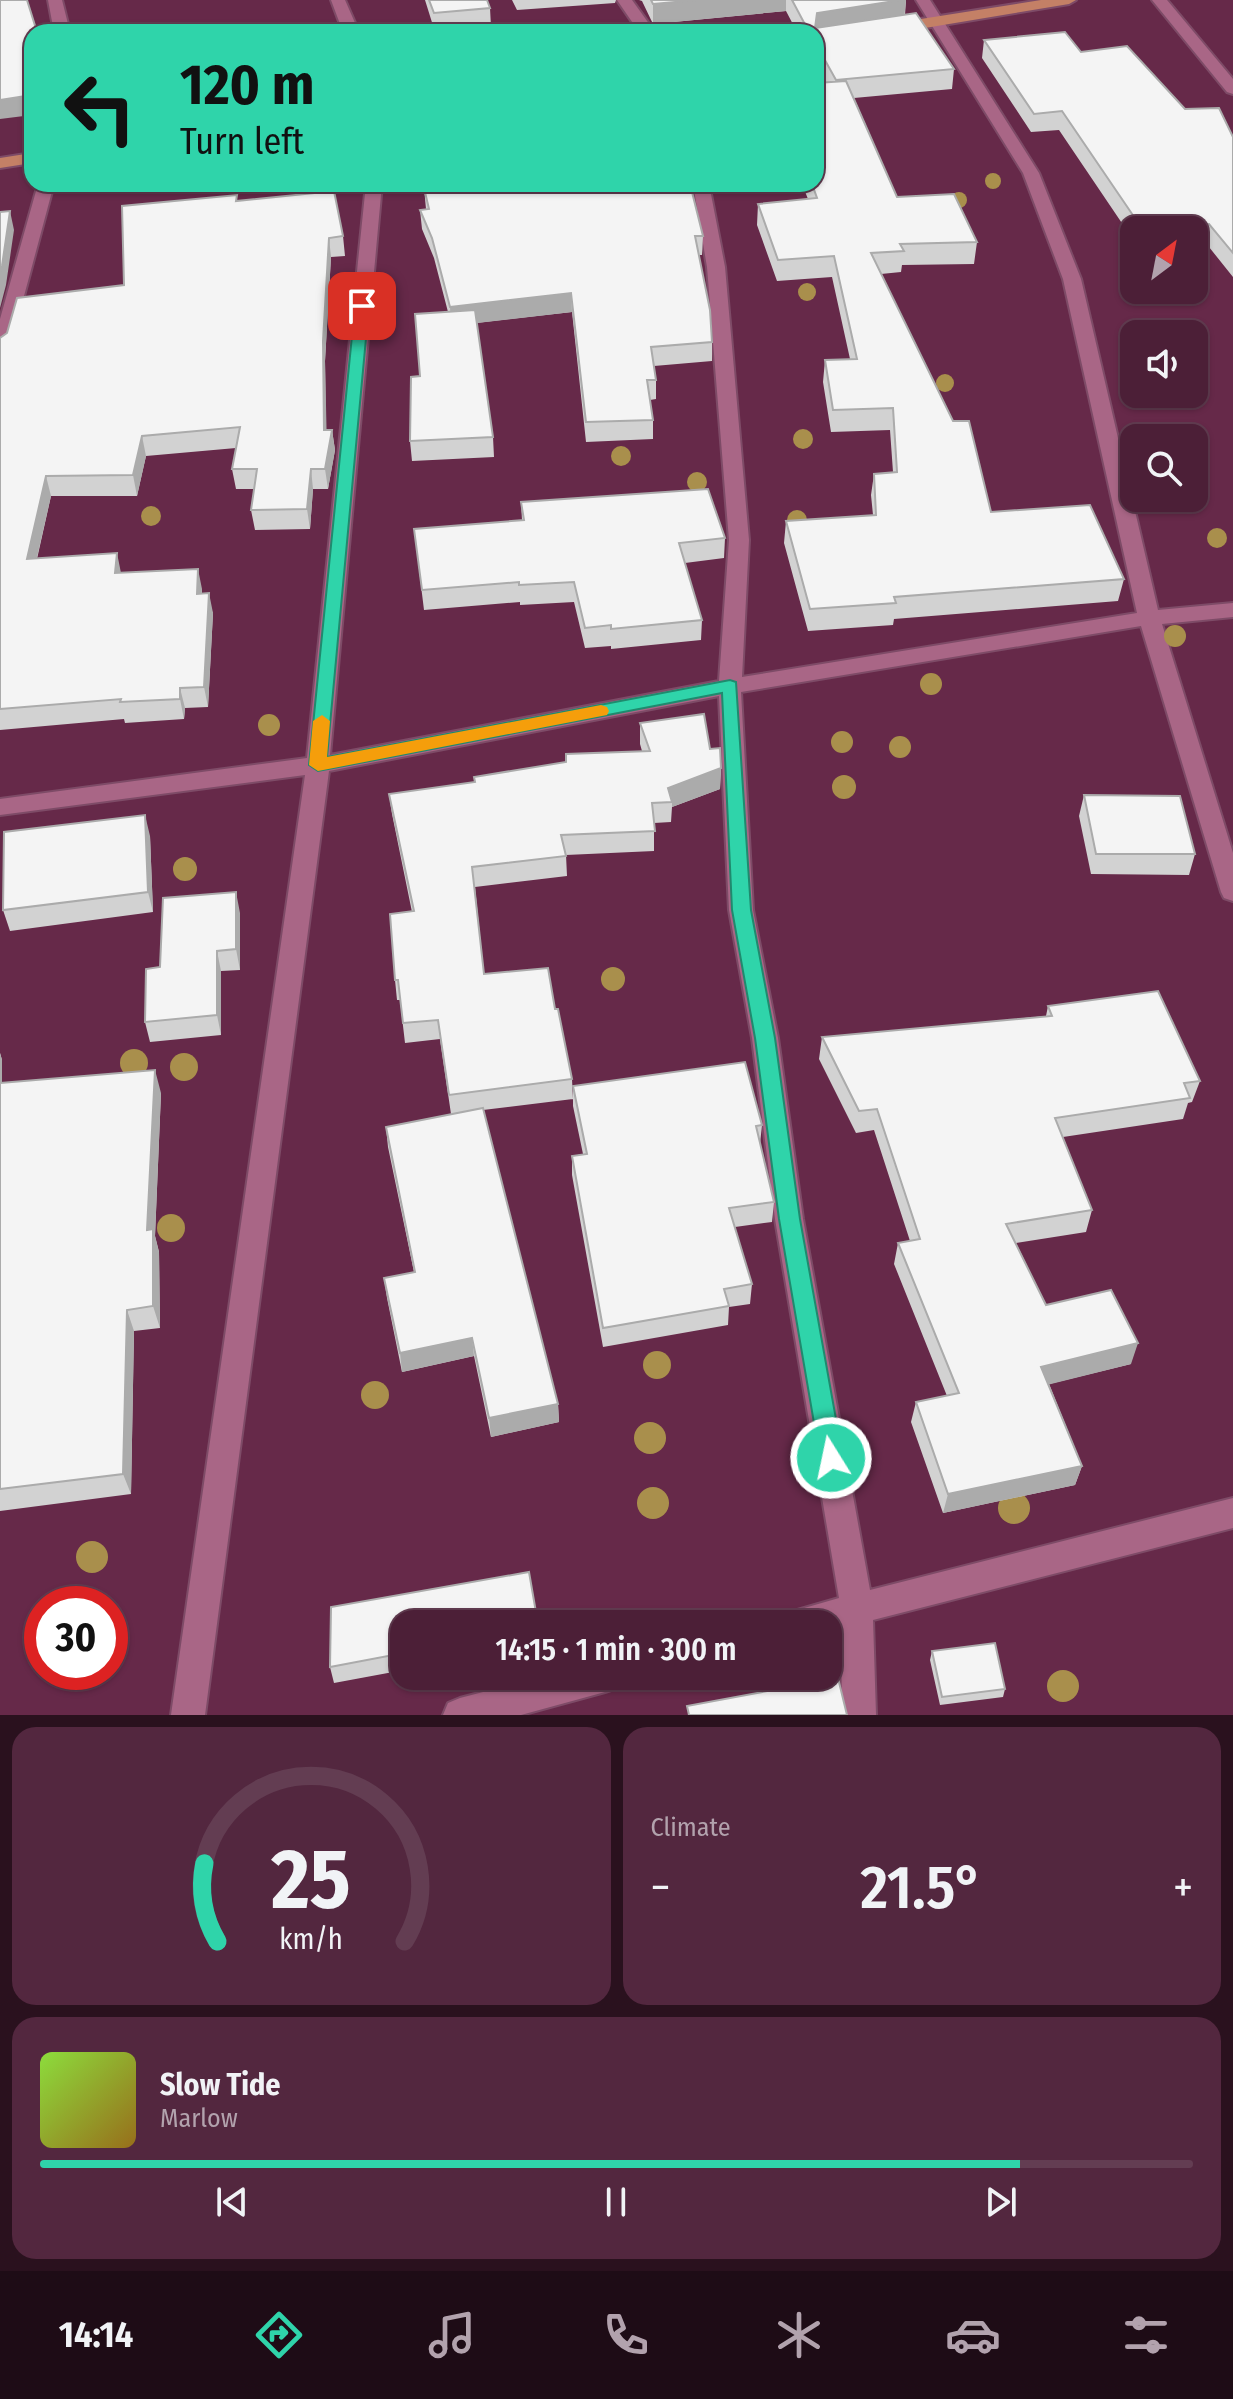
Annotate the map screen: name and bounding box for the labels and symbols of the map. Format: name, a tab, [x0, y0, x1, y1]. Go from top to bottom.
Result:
north arrow	[1120, 216, 1208, 304]
pin	[328, 272, 396, 340]
position arrow	[789, 1416, 873, 1500]
speed limit sign: 30	[24, 1586, 128, 1690]

